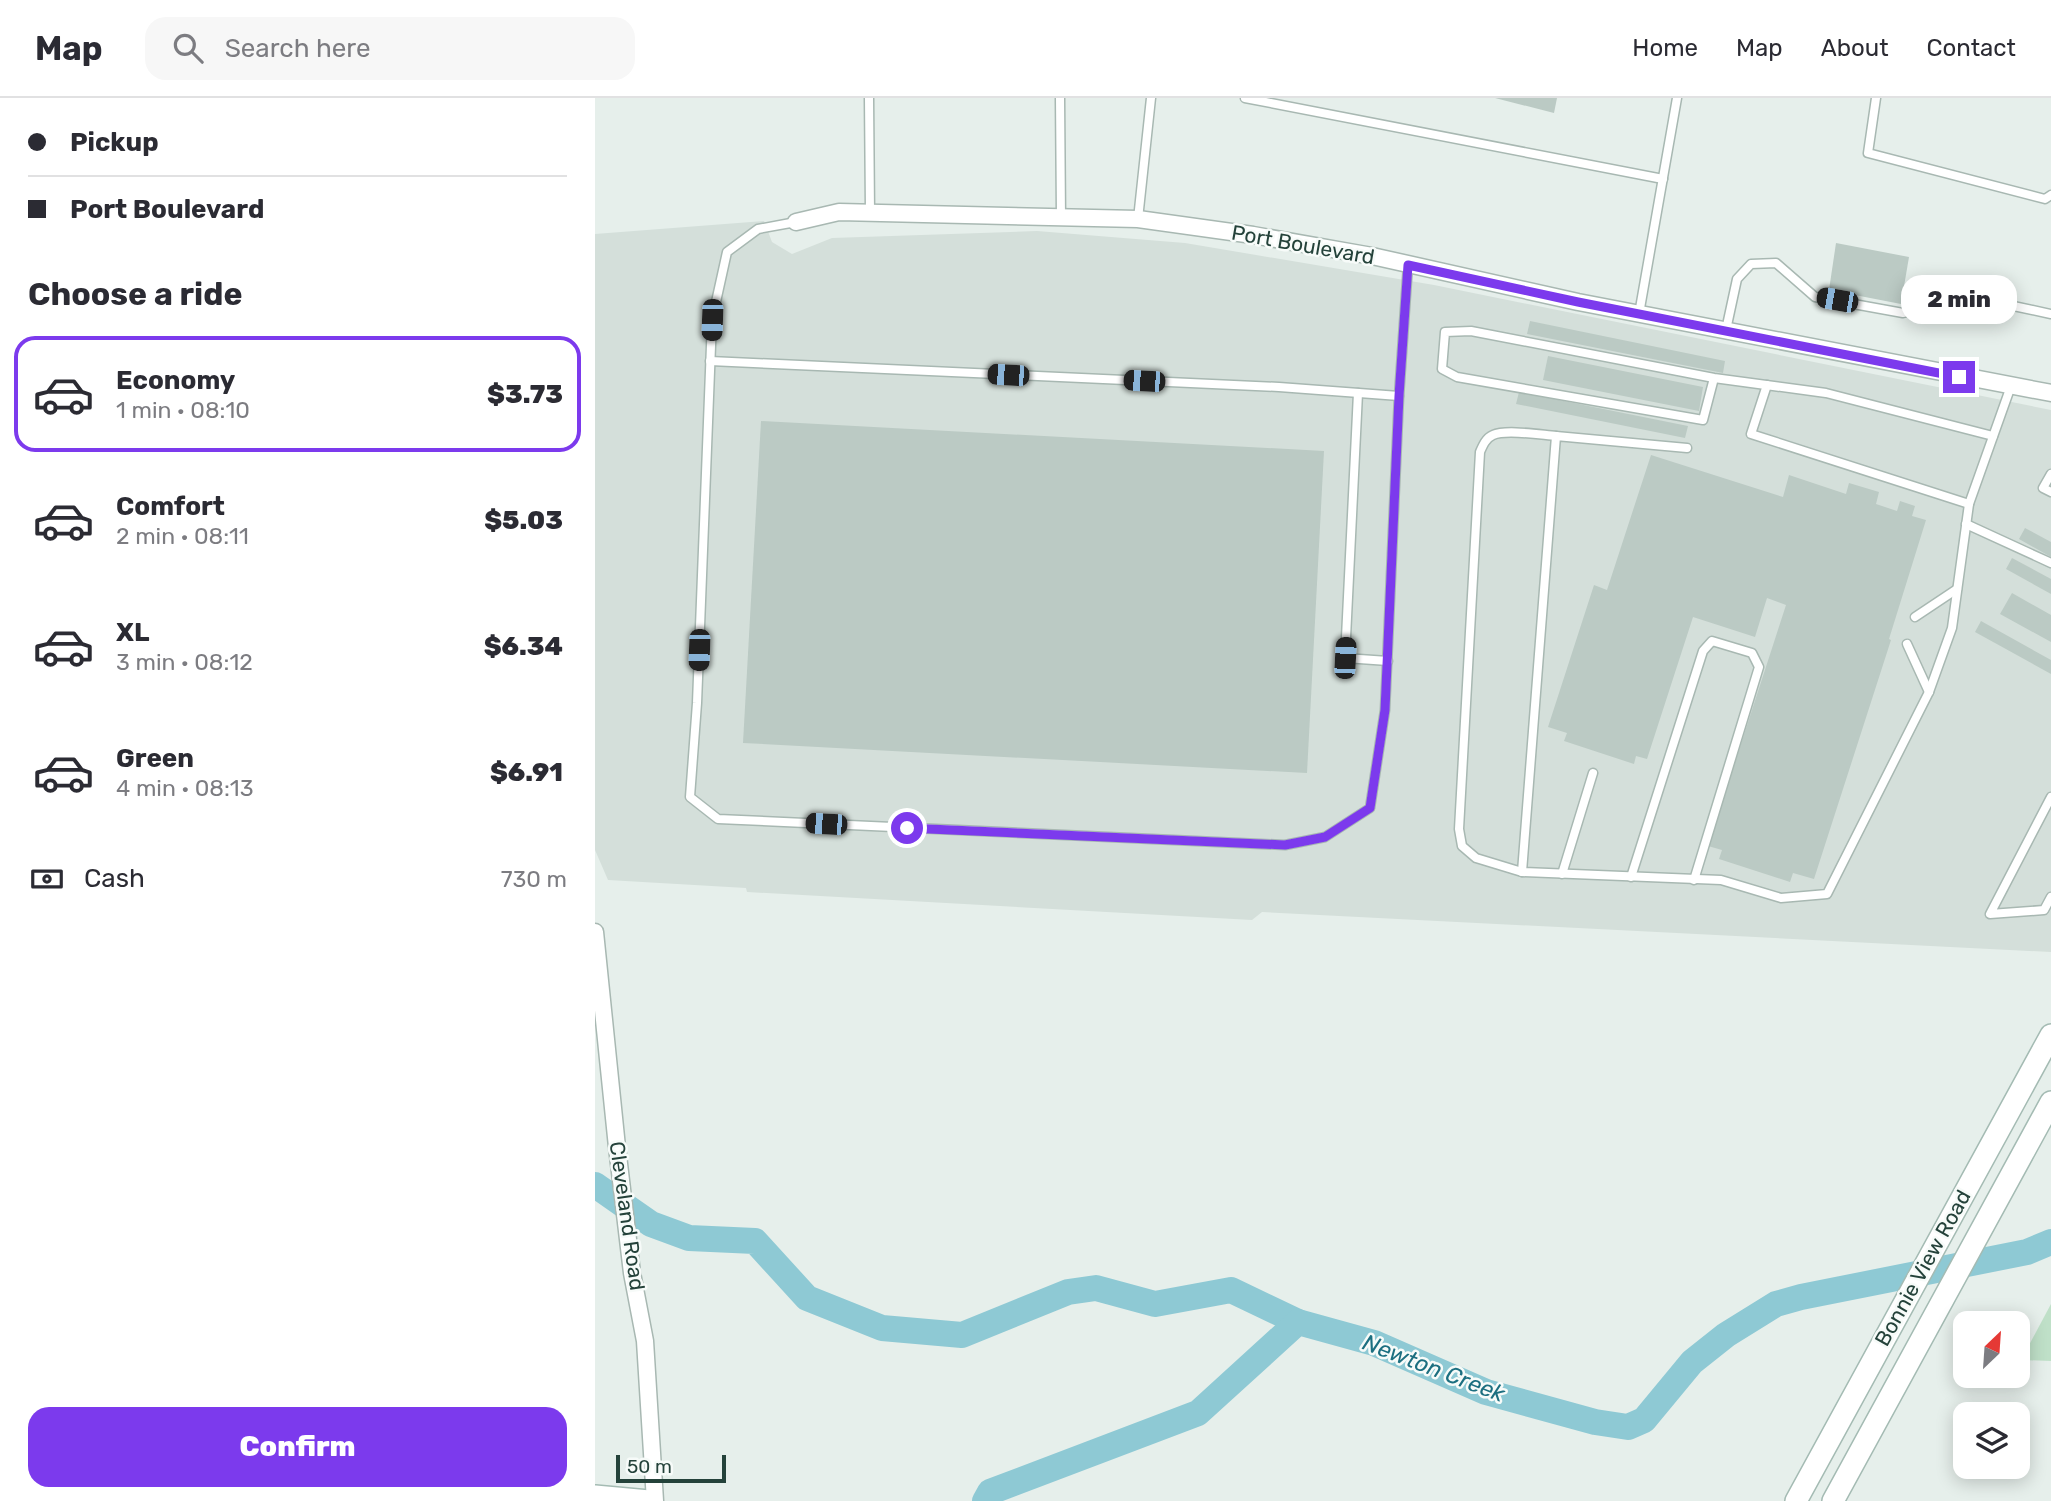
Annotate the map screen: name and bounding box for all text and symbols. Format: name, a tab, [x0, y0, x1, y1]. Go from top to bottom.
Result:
search box	[145, 17, 635, 80]
text: Map	[35, 29, 103, 68]
icon: search	[169, 29, 207, 67]
text: Search here	[225, 33, 370, 64]
text: Home	[1632, 34, 1698, 62]
text: Map	[1736, 34, 1783, 62]
text: About	[1821, 34, 1889, 62]
text: Contact	[1927, 34, 2016, 62]
text: Pickup	[70, 127, 159, 158]
text: Port Boulevard	[70, 194, 264, 225]
street label: Port Boulevard	[1230, 220, 1377, 269]
text: Choose a ride	[28, 275, 242, 313]
callout: 2 min	[1901, 275, 2017, 324]
text: 2 min	[1927, 285, 1991, 313]
car	[1815, 286, 1860, 314]
car	[701, 299, 724, 341]
route end	[1943, 361, 1975, 393]
icon: car	[32, 363, 95, 426]
car	[987, 363, 1030, 387]
text: Economy	[116, 365, 235, 396]
car	[1123, 369, 1166, 393]
text: $3.73	[487, 379, 563, 410]
text: 1 min · 08:10	[116, 396, 250, 424]
icon: car	[32, 489, 95, 552]
text: Comfort	[116, 491, 225, 522]
text: $5.03	[484, 505, 563, 536]
text: 2 min · 08:11	[116, 522, 249, 550]
icon: car	[32, 615, 95, 678]
text: XL	[116, 617, 149, 648]
car	[688, 629, 711, 671]
text: $6.34	[484, 631, 563, 662]
car	[1334, 636, 1357, 680]
text: 3 min · 08:12	[116, 648, 253, 676]
icon: car	[32, 741, 95, 804]
text: Green	[116, 743, 194, 774]
text: $6.91	[490, 757, 563, 788]
text: 4 min · 08:13	[116, 774, 254, 802]
car	[805, 812, 848, 836]
route start	[891, 812, 923, 844]
icon: cash	[28, 860, 66, 898]
text: Cash	[84, 863, 145, 894]
text: 730 m	[501, 865, 567, 893]
street label: Cleveland Road	[605, 1140, 650, 1292]
street label: Bonnie View Road	[1869, 1185, 1976, 1350]
north arrow	[1953, 1311, 2030, 1388]
map controls	[1953, 1311, 2030, 1479]
water label: Newton Creek	[1359, 1328, 1510, 1408]
button: layers	[1953, 1402, 2030, 1479]
button: Confirm	[28, 1407, 567, 1487]
scale bar	[616, 1452, 726, 1484]
text: 50 m	[627, 1455, 672, 1478]

